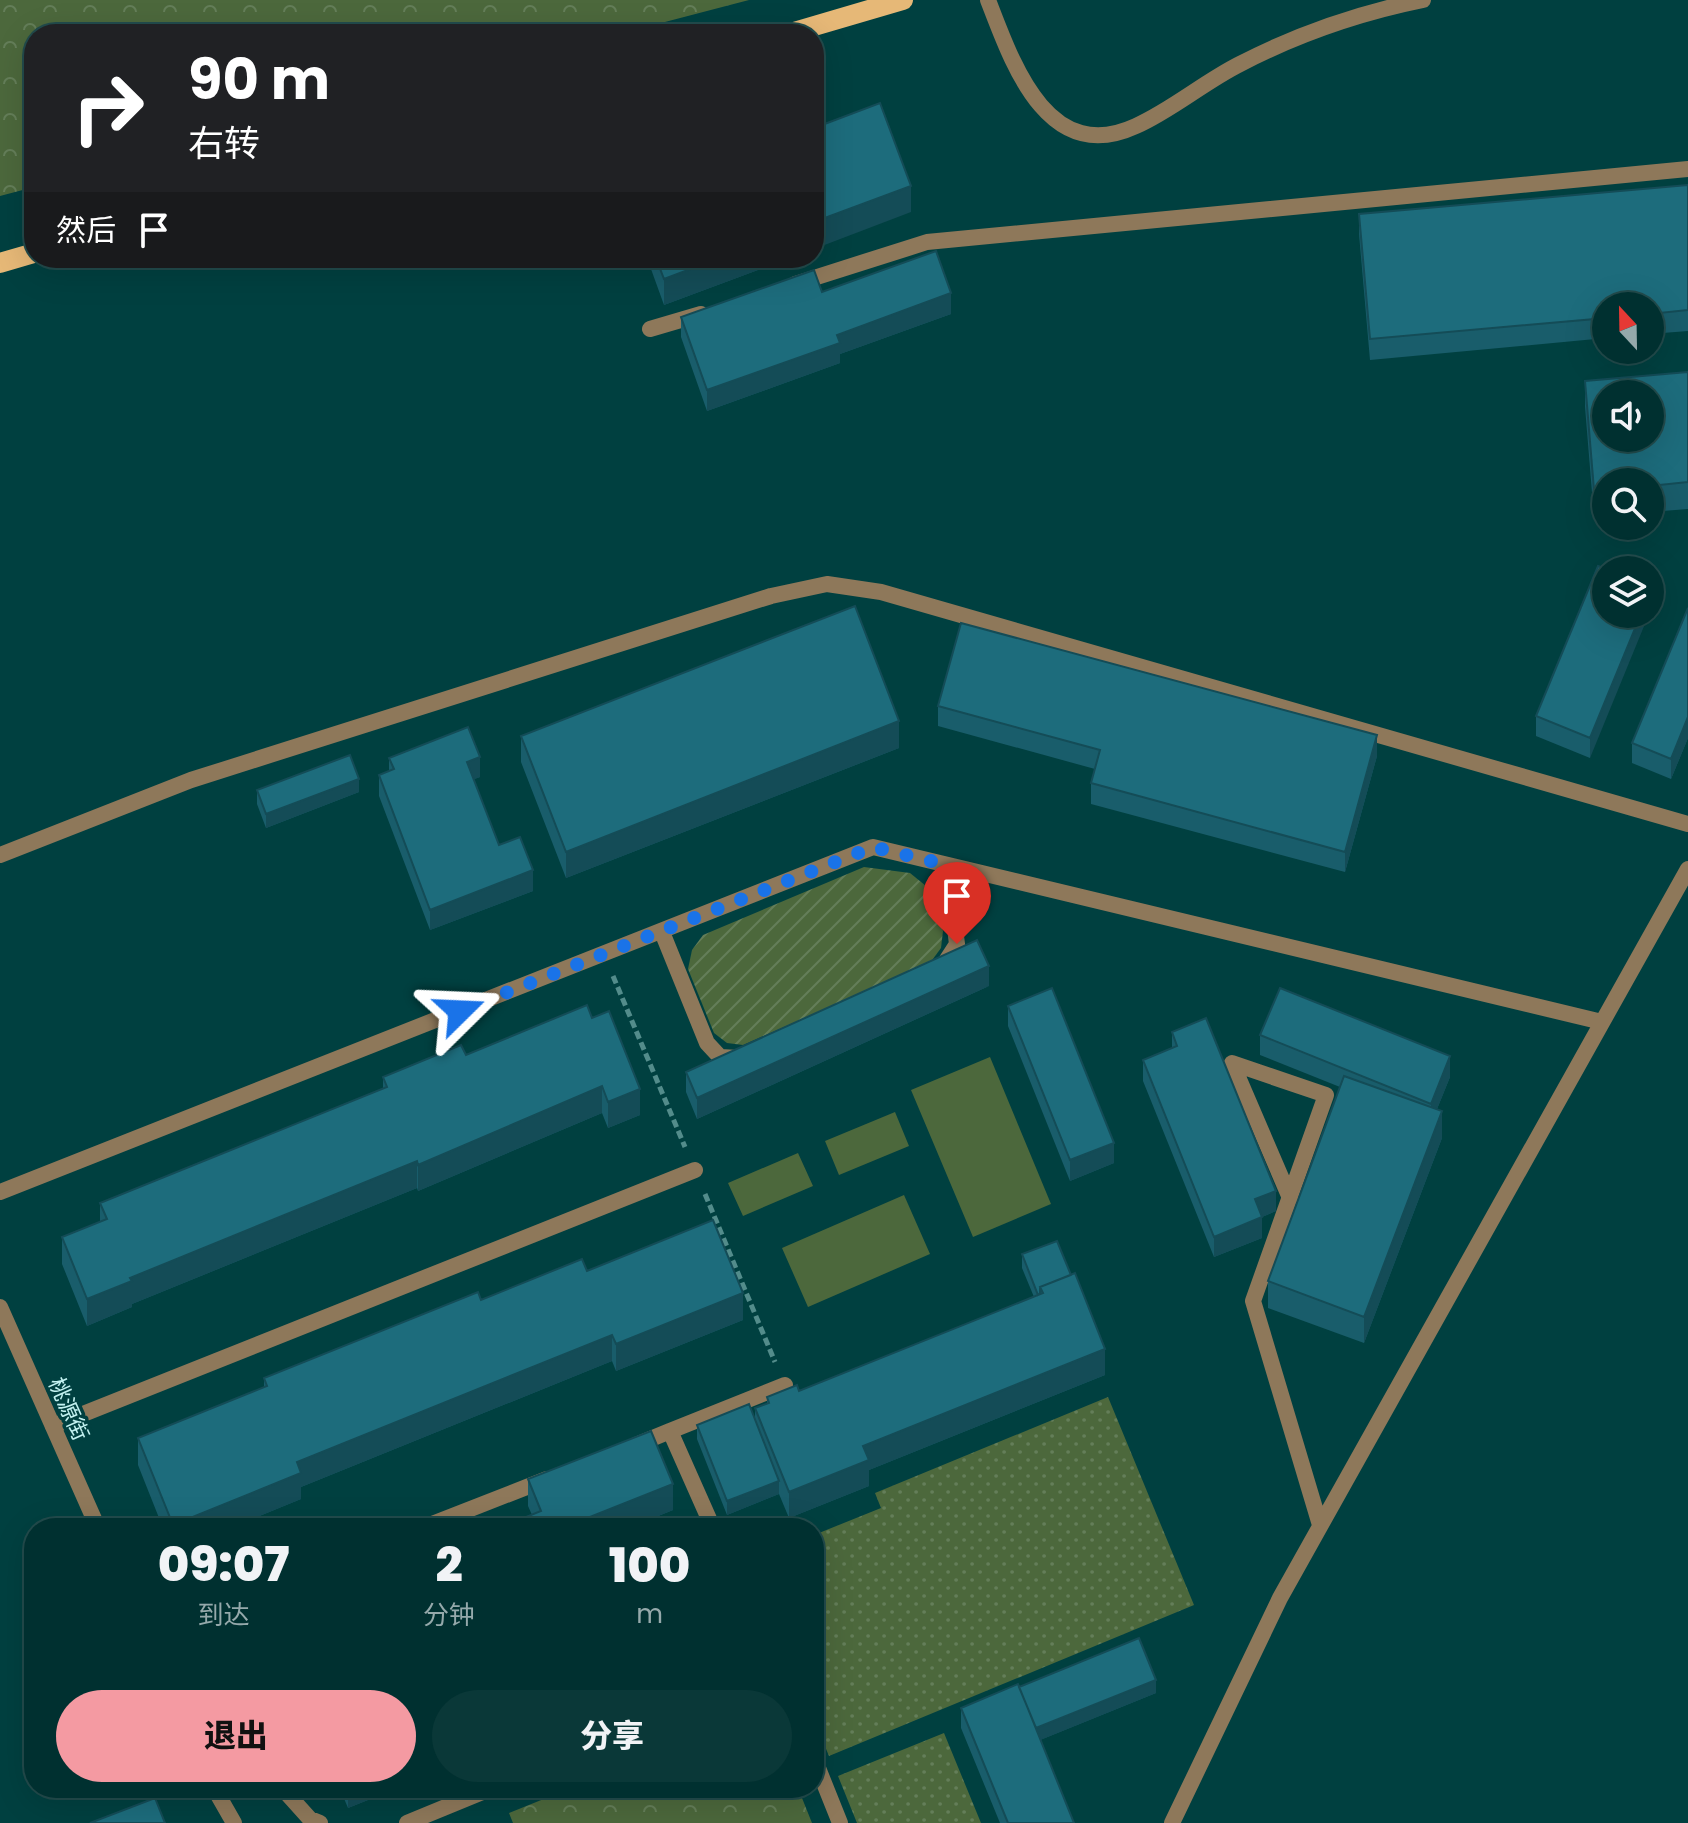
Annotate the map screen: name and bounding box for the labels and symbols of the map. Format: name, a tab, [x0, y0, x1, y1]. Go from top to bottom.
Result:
north arrow	[1592, 292, 1664, 364]
pin	[923, 862, 991, 944]
position arrow	[418, 969, 502, 1053]
street label: 桃源街	[41, 1373, 96, 1446]

